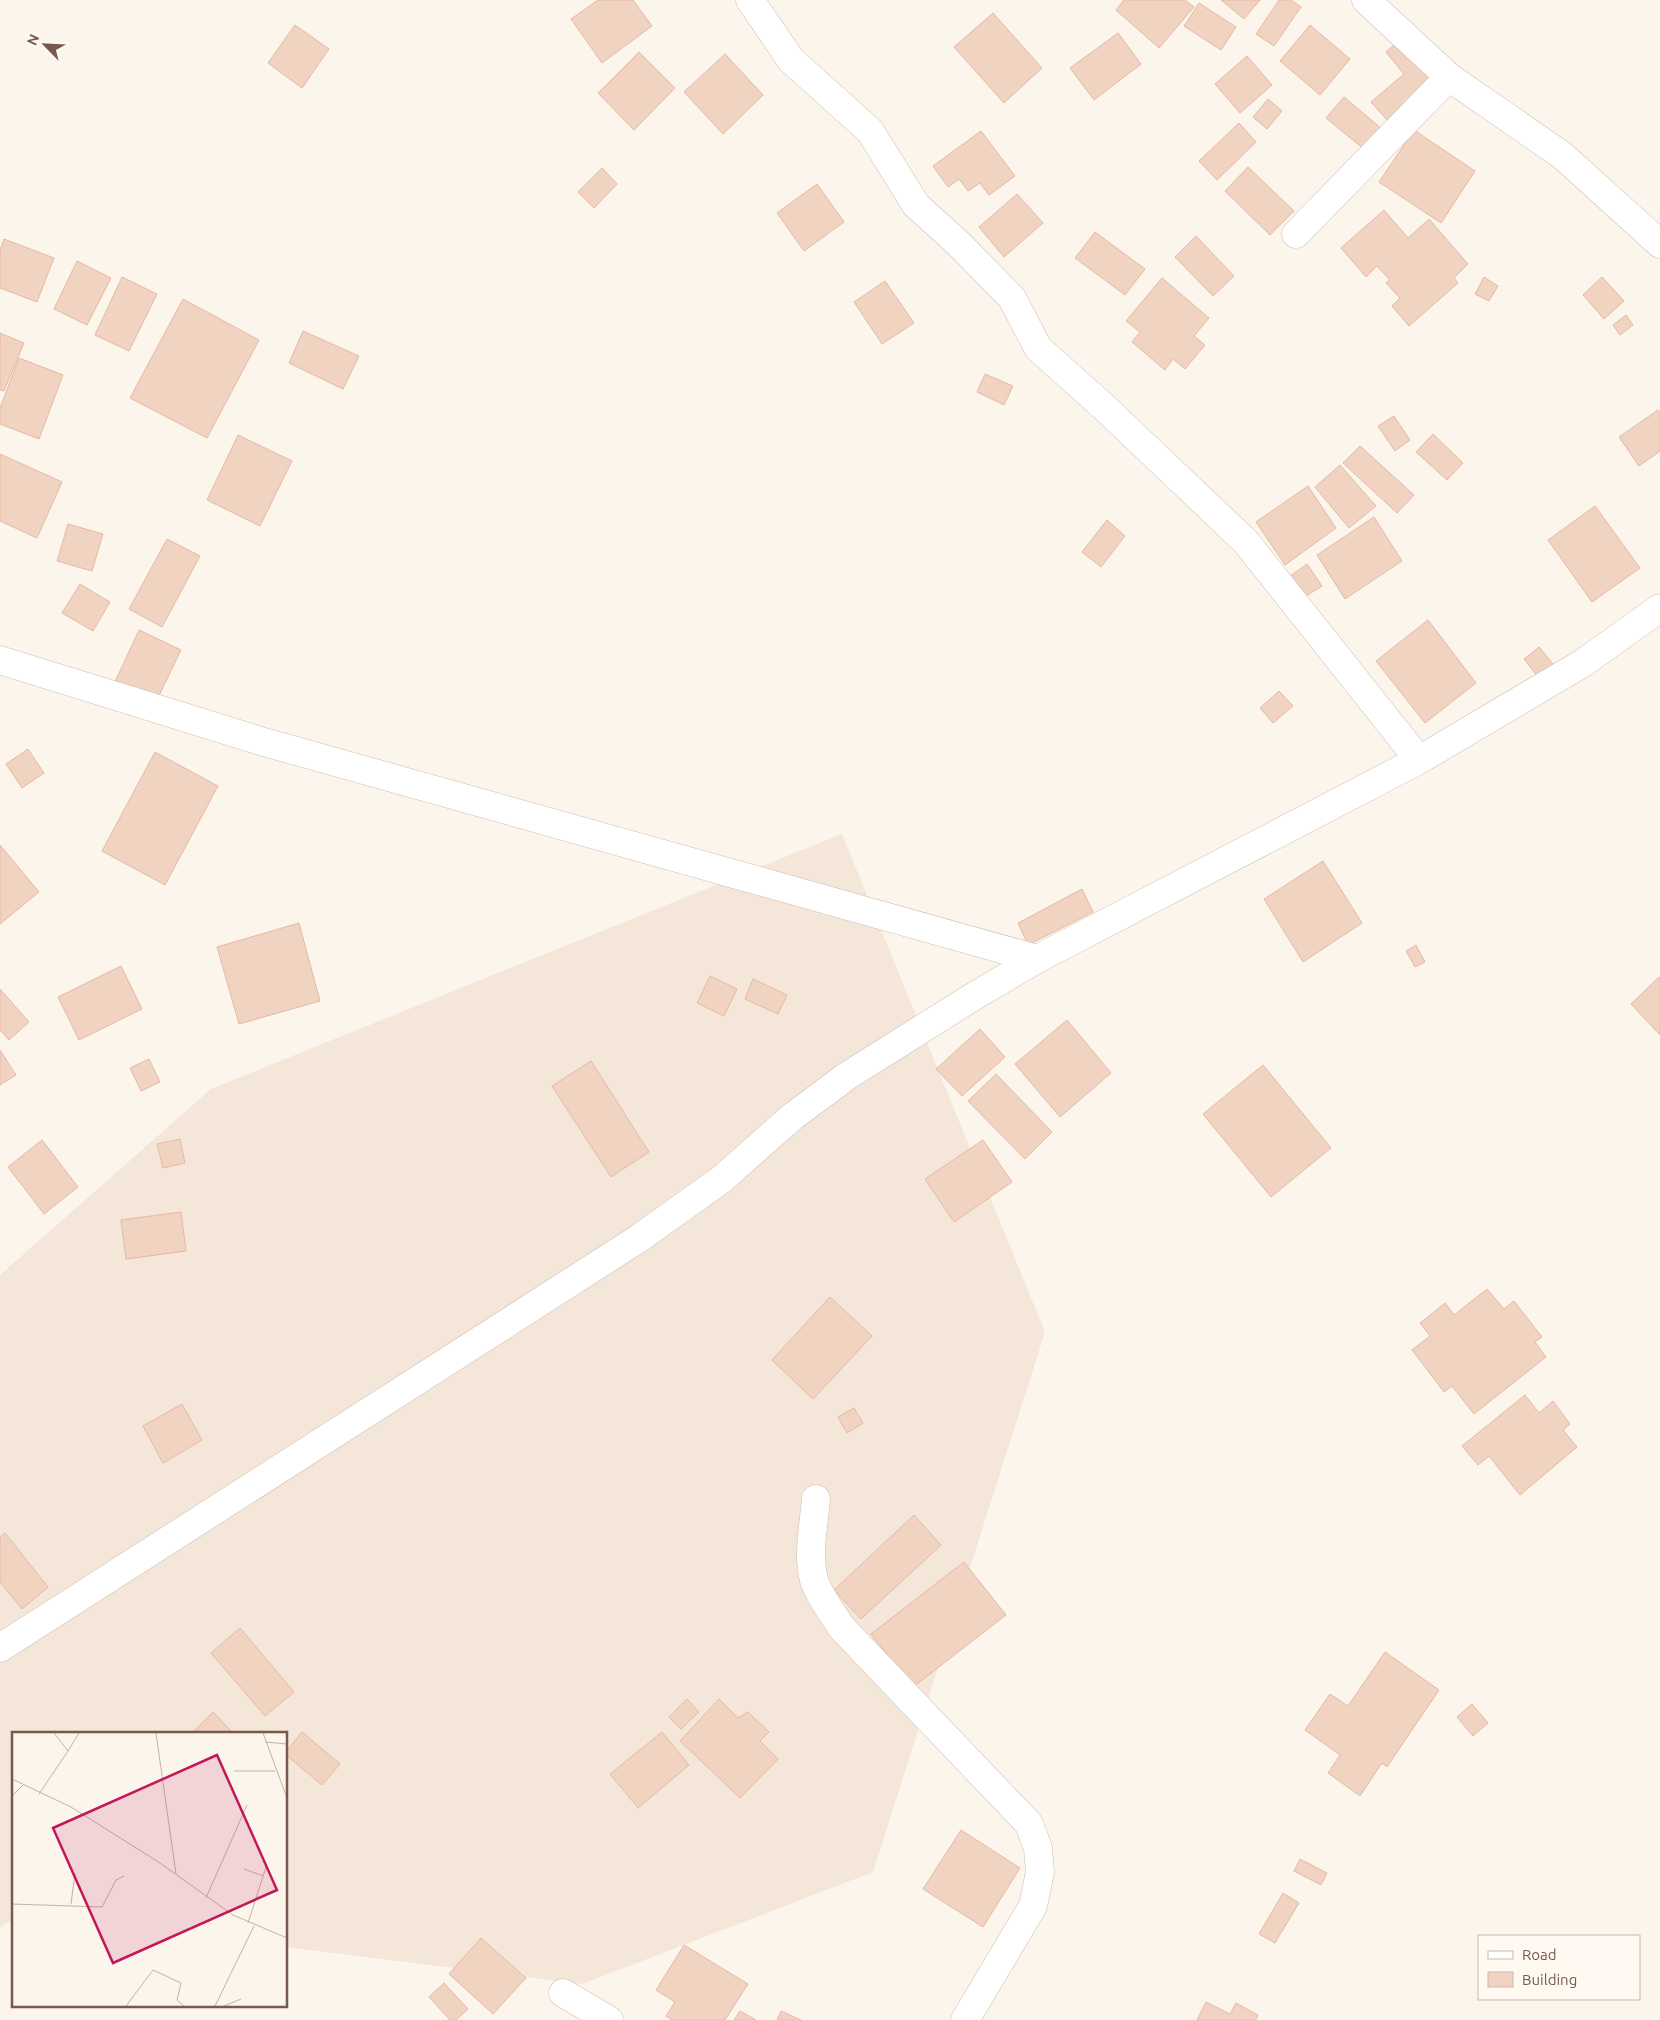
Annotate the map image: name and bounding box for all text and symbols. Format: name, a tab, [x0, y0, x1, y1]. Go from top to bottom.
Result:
north arrow	[20, 20, 70, 70]
text: N	[24, 32, 43, 48]
inset map	[12, 1732, 288, 2008]
legend	[1478, 1935, 1640, 2000]
text: Road	[1522, 1946, 1557, 1963]
text: Building	[1522, 1971, 1577, 1988]

